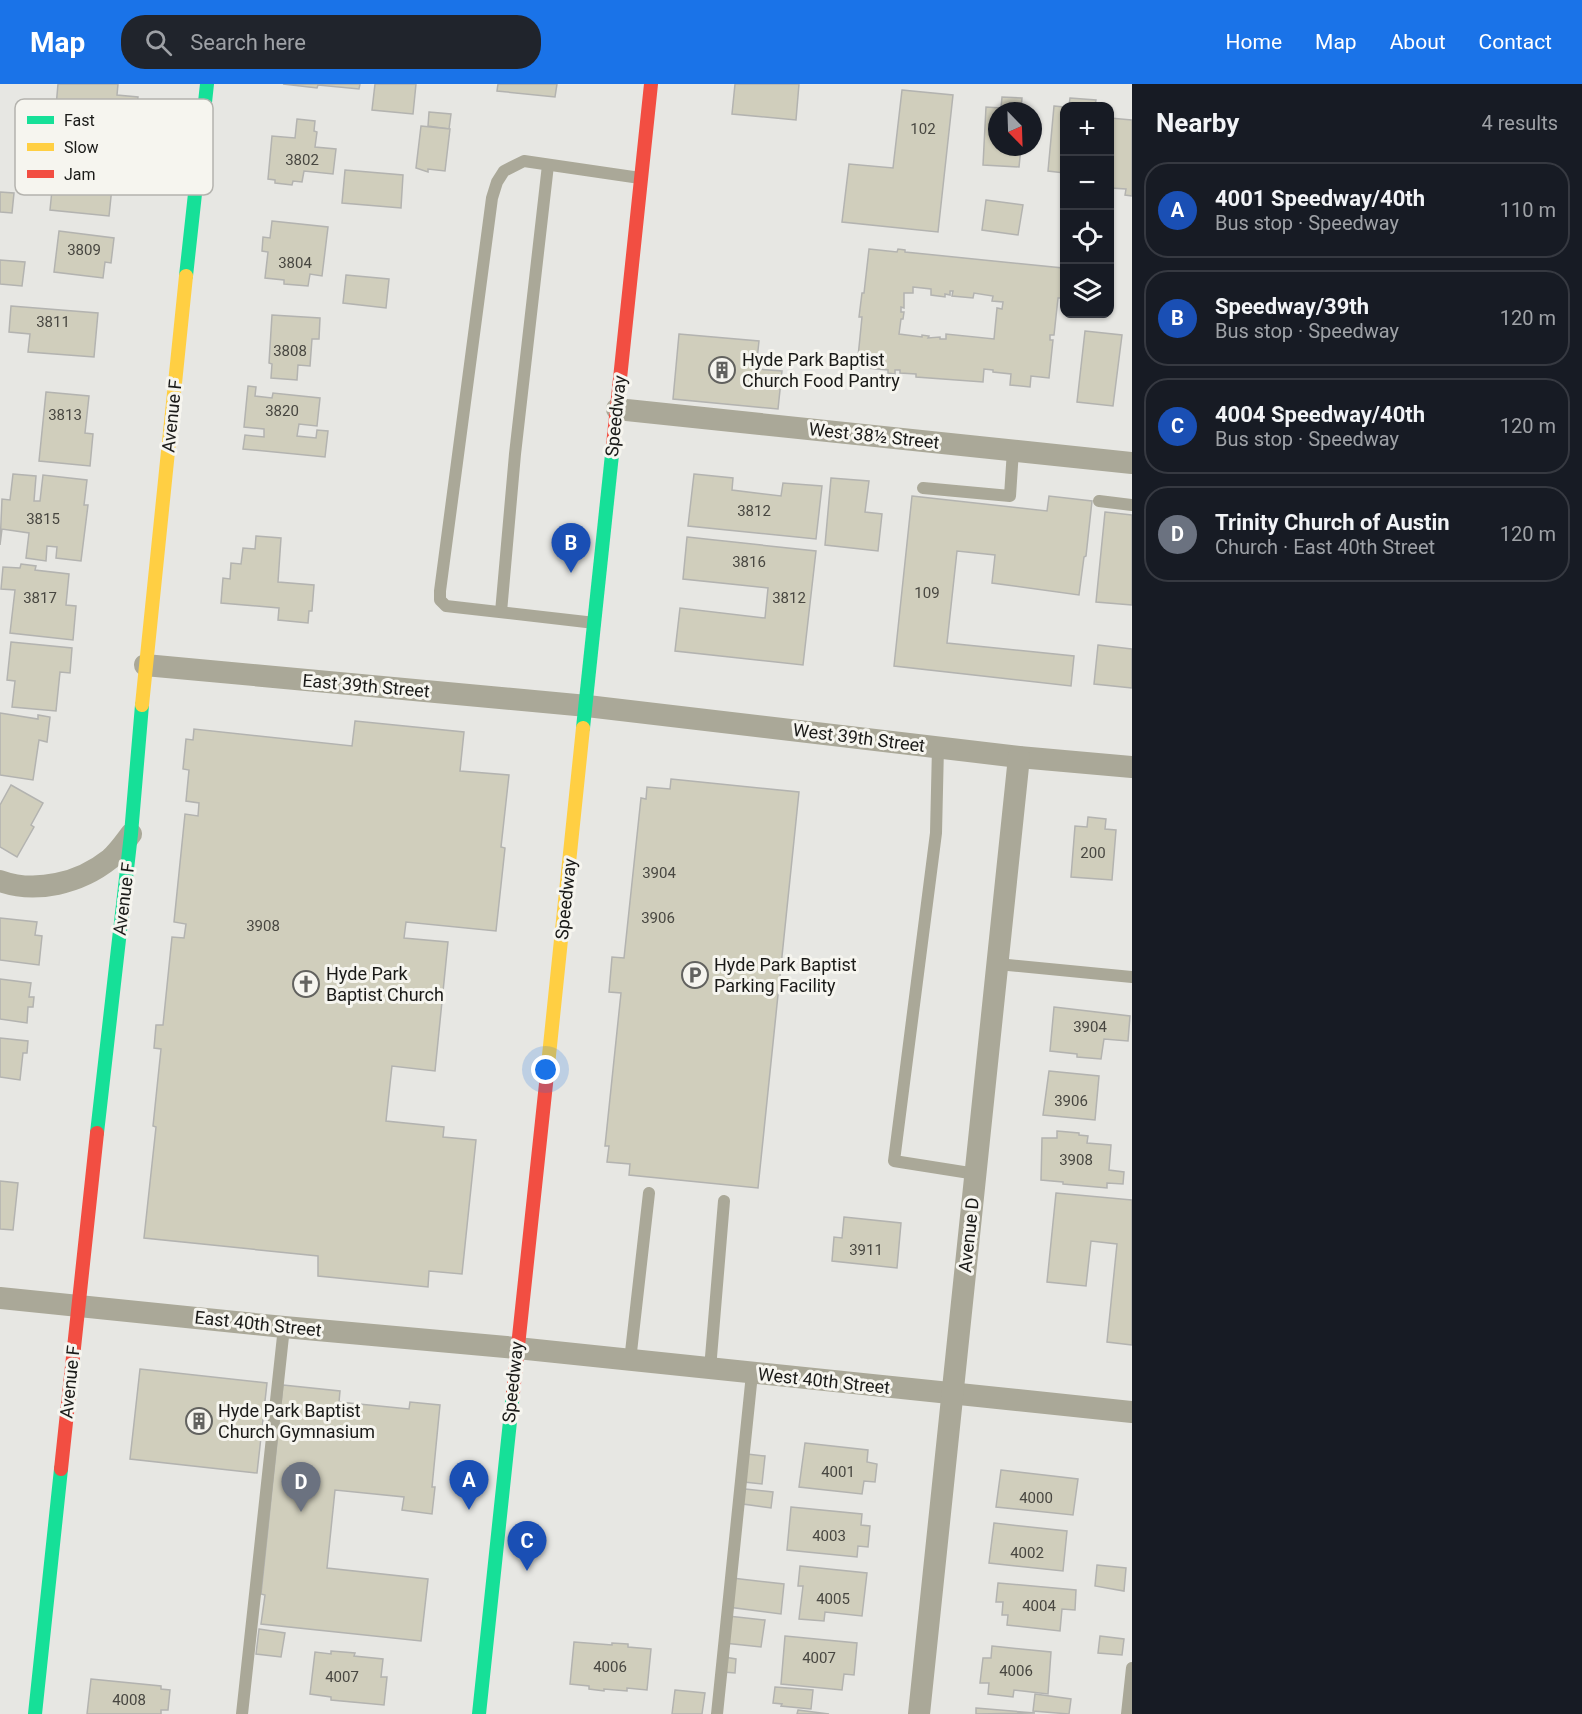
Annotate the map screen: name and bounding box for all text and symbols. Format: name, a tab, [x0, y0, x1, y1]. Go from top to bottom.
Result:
search box	[121, 15, 541, 69]
text: Map	[30, 26, 85, 59]
icon: search	[142, 26, 175, 59]
text: Search here	[190, 30, 306, 55]
text: Home	[1226, 30, 1282, 54]
text: Map	[1315, 30, 1357, 54]
text: About	[1390, 30, 1446, 54]
text: Contact	[1479, 30, 1552, 54]
legend	[15, 99, 213, 195]
north arrow	[988, 102, 1042, 156]
map controls	[1060, 102, 1114, 318]
button: +	[1060, 102, 1114, 156]
text: Nearby	[1156, 108, 1239, 138]
text: Fast	[64, 111, 95, 130]
text: 4 results	[1482, 111, 1558, 135]
house number: 102	[910, 120, 936, 138]
text: Slow	[64, 138, 99, 157]
house number: 3802	[285, 151, 319, 169]
button: −	[1060, 156, 1114, 210]
text: Jam	[64, 165, 96, 184]
text: 4001 Speedway/40th	[1215, 186, 1425, 211]
text: A	[1171, 198, 1184, 222]
text: 110 m	[1500, 198, 1556, 222]
button: locate	[1060, 210, 1114, 264]
text: Bus stop · Speedway	[1215, 211, 1399, 235]
house number: 3809	[67, 241, 101, 259]
house number: 3804	[278, 254, 312, 272]
button: layers	[1060, 264, 1114, 318]
text: Speedway/39th	[1215, 294, 1369, 319]
text: B	[1171, 306, 1184, 330]
text: 120 m	[1500, 306, 1556, 330]
house number: 3811	[36, 313, 70, 331]
text: Bus stop · Speedway	[1215, 319, 1399, 343]
house number: 3808	[273, 342, 307, 360]
place label: Hyde Park Baptist Church Food Pantry	[742, 349, 900, 391]
building icon: Hyde Park Baptist Church Food Pantry	[707, 355, 737, 385]
street label: Speedway	[601, 374, 630, 458]
street label: Avenue F	[157, 378, 186, 453]
house number: 3820	[265, 402, 299, 420]
text: 4004 Speedway/40th	[1215, 402, 1425, 427]
house number: 3813	[48, 406, 82, 424]
text: C	[1171, 414, 1184, 438]
text: 120 m	[1500, 414, 1556, 438]
street label: West 38½ Street	[808, 418, 940, 453]
text: Bus stop · Speedway	[1215, 427, 1399, 451]
house number: 3812	[737, 502, 771, 520]
house number: 3815	[26, 510, 60, 528]
text: Trinity Church of Austin	[1215, 510, 1450, 535]
text: D	[1171, 522, 1184, 546]
text: 120 m	[1500, 522, 1556, 546]
pin: B	[552, 524, 590, 573]
text: Church · East 40th Street	[1215, 535, 1435, 559]
house number: 3816	[732, 553, 766, 571]
house number: 109	[914, 584, 940, 602]
house number: 3817	[23, 589, 57, 607]
house number: 3812	[772, 589, 806, 607]
street label: East 39th Street	[302, 669, 431, 702]
street label: West 39th Street	[792, 719, 926, 756]
house number: 200	[1080, 844, 1106, 862]
street label: Speedway	[551, 857, 580, 941]
street label: Avenue F	[109, 861, 138, 937]
house number: 3904	[642, 864, 676, 882]
house number: 3906	[641, 909, 675, 927]
house number: 3908	[246, 917, 280, 935]
place label: Hyde Park Baptist Parking Facility	[714, 954, 857, 996]
parking icon: Hyde Park Baptist Parking Facility	[680, 960, 710, 990]
place label: Hyde Park Baptist Church	[326, 963, 444, 1005]
church icon: Hyde Park Baptist Church	[291, 969, 321, 999]
house number: 3904	[1073, 1018, 1107, 1036]
your location	[531, 1055, 560, 1084]
house number: 3906	[1054, 1092, 1088, 1110]
house number: 3908	[1059, 1151, 1093, 1169]
street label: Avenue D	[954, 1196, 983, 1273]
house number: 3911	[849, 1241, 883, 1259]
street label: East 40th Street	[193, 1306, 323, 1341]
street label: Speedway	[498, 1340, 527, 1424]
street label: Avenue F	[55, 1344, 84, 1419]
street label: West 40th Street	[757, 1363, 891, 1398]
place label: Hyde Park Baptist Church Gymnasium	[218, 1400, 375, 1442]
building icon: Hyde Park Baptist Church Gymnasium	[184, 1406, 214, 1436]
pin: A	[450, 1460, 488, 1510]
pin: D	[282, 1462, 320, 1512]
house number: 4001	[821, 1463, 855, 1481]
house number: 4000	[1019, 1489, 1053, 1507]
pin: C	[508, 1522, 546, 1571]
house number: 4003	[812, 1527, 846, 1545]
house number: 4002	[1010, 1544, 1044, 1562]
house number: 4005	[816, 1590, 850, 1608]
house number: 4004	[1022, 1597, 1056, 1615]
house number: 4007	[802, 1649, 836, 1667]
house number: 4006	[593, 1658, 627, 1676]
house number: 4006	[999, 1662, 1033, 1680]
house number: 4007	[325, 1668, 359, 1686]
house number: 4008	[112, 1691, 146, 1709]

